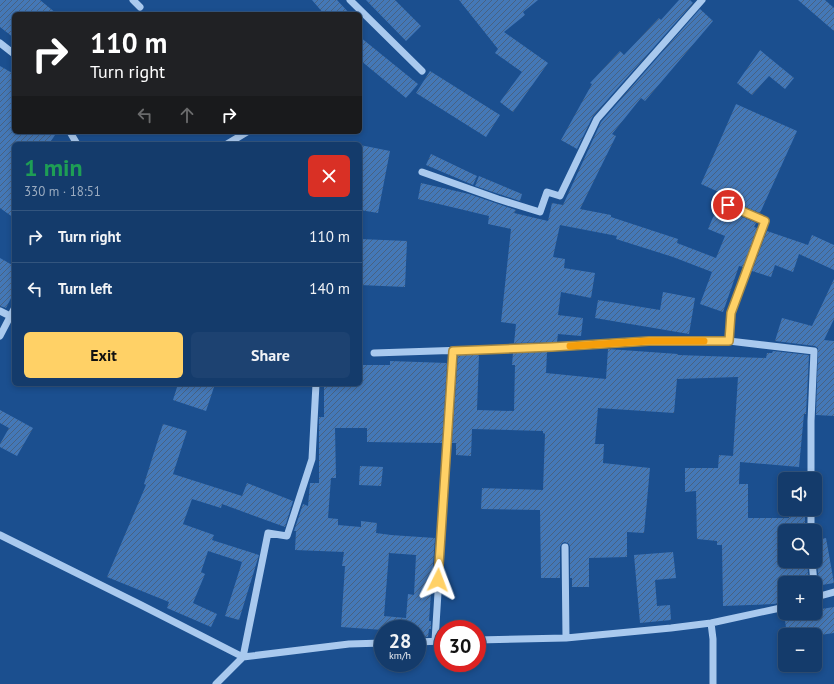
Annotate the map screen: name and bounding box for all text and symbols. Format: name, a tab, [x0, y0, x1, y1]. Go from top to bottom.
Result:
text: 110 m	[90, 24, 167, 61]
icon: right	[24, 28, 76, 80]
text: Turn right	[90, 60, 165, 83]
icon: left	[134, 104, 156, 126]
icon: ahead	[176, 104, 198, 126]
icon: right	[218, 104, 240, 126]
text: 1 min	[24, 152, 83, 183]
button: close	[308, 155, 350, 197]
text: 330 m · 18:51	[24, 183, 101, 200]
pin	[711, 188, 745, 222]
icon: arrive	[717, 194, 739, 216]
icon: right	[24, 226, 46, 248]
text: Turn right	[58, 227, 121, 246]
text: 110 m	[309, 227, 350, 246]
icon: left	[24, 278, 46, 300]
text: Turn left	[58, 279, 112, 298]
text: 140 m	[309, 279, 350, 298]
button: Exit	[24, 332, 183, 378]
button: Share	[191, 332, 350, 378]
map controls	[778, 472, 822, 672]
button: sound	[778, 472, 822, 516]
button: search	[778, 524, 822, 568]
position arrow	[417, 559, 459, 601]
button: +	[778, 576, 822, 620]
speed limit sign: 30	[434, 620, 486, 672]
text: 28	[389, 628, 411, 654]
button: −	[778, 628, 822, 672]
text: km/h	[389, 649, 411, 662]

